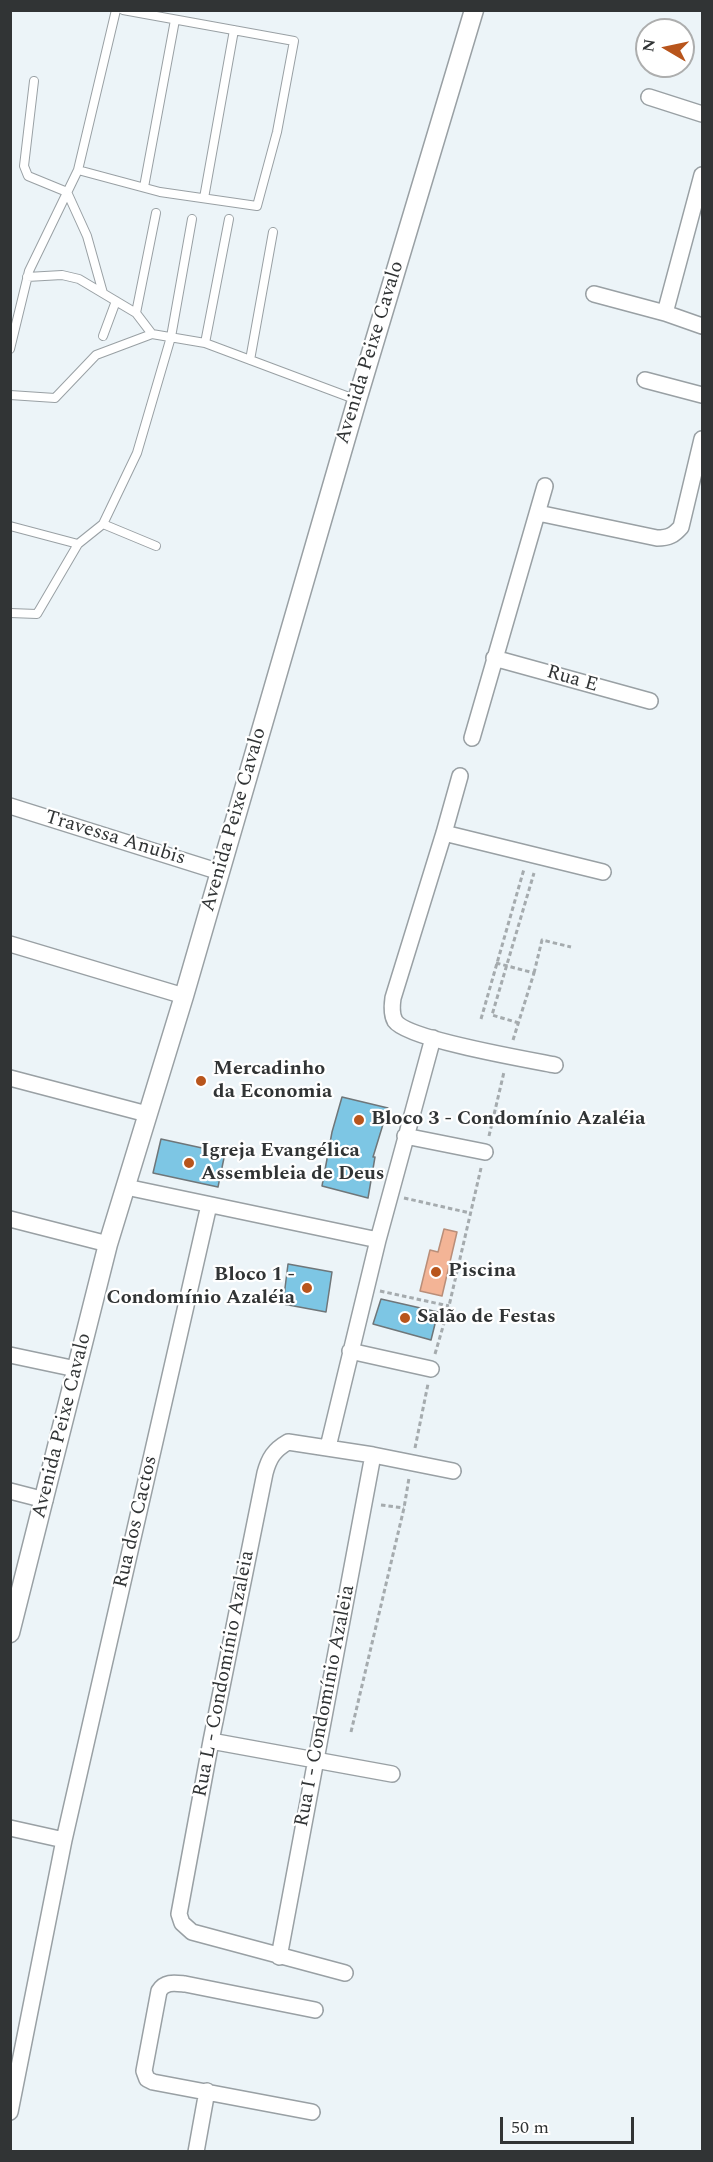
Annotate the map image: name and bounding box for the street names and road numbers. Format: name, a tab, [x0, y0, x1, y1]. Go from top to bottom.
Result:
street label: Avenida Peixe Cavalo	[332, 259, 410, 447]
street label: Rua E	[544, 661, 600, 699]
street label: Avenida Peixe Cavalo	[197, 725, 273, 915]
street label: Travessa Anubis	[42, 806, 188, 872]
street label: Avenida Peixe Cavalo	[28, 1331, 98, 1521]
street label: Rua dos Cactos	[110, 1453, 164, 1591]
street label: Rua L - Condomínio Azaleia	[189, 1549, 261, 1799]
street label: Rua I - Condomínio Azaleia	[291, 1583, 361, 1829]

